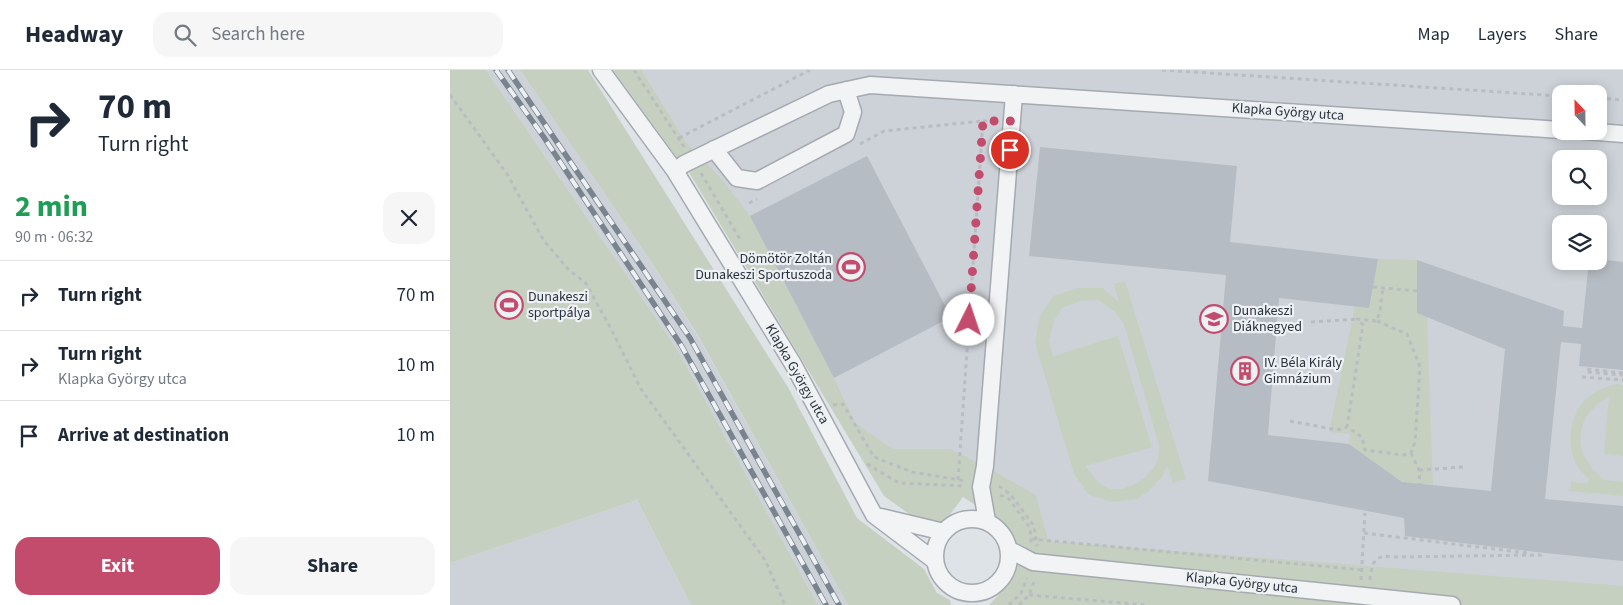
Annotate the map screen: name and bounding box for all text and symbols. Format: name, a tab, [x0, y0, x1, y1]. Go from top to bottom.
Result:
search box	[153, 12, 503, 57]
text: Headway	[25, 17, 123, 52]
icon: search	[171, 21, 199, 49]
text: Search here	[211, 21, 305, 48]
text: Map	[1418, 22, 1450, 47]
text: Layers	[1478, 22, 1527, 47]
text: Share	[1555, 22, 1598, 47]
text: 70 m	[98, 82, 172, 132]
north arrow	[1552, 85, 1608, 140]
map controls	[1552, 85, 1607, 270]
icon: right	[15, 90, 80, 155]
street label: Klapka György utca	[1231, 98, 1345, 126]
text: Turn right	[98, 128, 188, 160]
pin	[989, 129, 1031, 171]
icon: arrive	[996, 136, 1024, 164]
button: search	[1552, 150, 1607, 205]
text: 2 min	[15, 185, 88, 228]
button: close	[383, 192, 435, 244]
button: layers	[1552, 215, 1607, 270]
text: 90 m · 06:32	[15, 226, 94, 248]
place label: Dömötör Zoltán Dunakeszi Sportuszoda	[695, 249, 832, 285]
sports icon: Dömötör Zoltán Dunakeszi Sportuszoda	[836, 252, 866, 282]
icon: right	[15, 282, 43, 310]
text: Turn right	[58, 282, 142, 309]
text: 70 m	[397, 282, 435, 309]
place label: Dunakeszi sportpálya	[528, 287, 590, 323]
sports icon: Dunakeszi sportpálya	[494, 290, 524, 320]
position arrow	[942, 293, 994, 345]
place label: Dunakeszi Diáknegyed	[1233, 301, 1302, 337]
school or university icon: Dunakeszi Diáknegyed	[1199, 304, 1229, 334]
street label: Klapka György utca	[760, 320, 834, 428]
text: Turn right	[58, 341, 142, 368]
icon: right	[15, 352, 43, 380]
text: 10 m	[397, 352, 435, 379]
place label: IV. Béla Király Gimnázium	[1264, 353, 1343, 389]
building icon: IV. Béla Király Gimnázium	[1230, 356, 1260, 386]
text: Klapka György utca	[58, 368, 187, 390]
icon: arrive	[15, 422, 43, 450]
text: Arrive at destination	[58, 422, 229, 449]
text: 10 m	[397, 422, 435, 449]
button: Exit	[15, 537, 220, 595]
button: Share	[230, 537, 435, 595]
street label: Klapka György utca	[1185, 567, 1299, 599]

